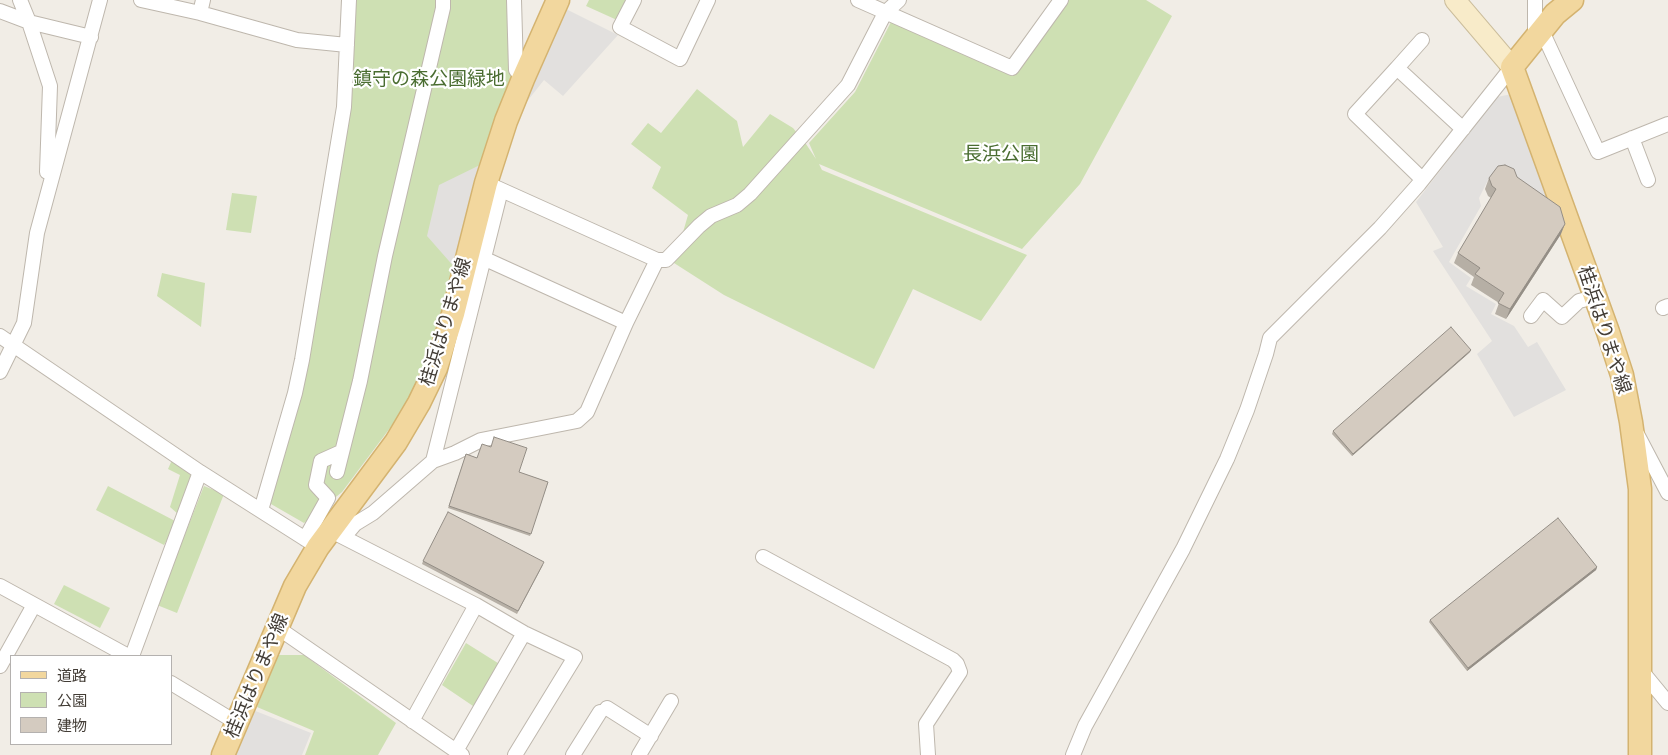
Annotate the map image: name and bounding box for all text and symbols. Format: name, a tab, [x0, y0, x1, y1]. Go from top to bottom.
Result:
park label: 鎮守の森公園緑地	[353, 68, 505, 90]
park label: 長浜公園	[963, 143, 1039, 165]
street label: 桂浜はりまや線	[416, 255, 476, 389]
street label: 桂浜はりまや線	[1573, 263, 1635, 397]
street label: 桂浜はりまや線	[221, 610, 293, 742]
legend	[10, 655, 172, 745]
text: 道路	[57, 669, 87, 684]
text: 公園	[57, 694, 87, 709]
text: 建物	[57, 719, 87, 734]

